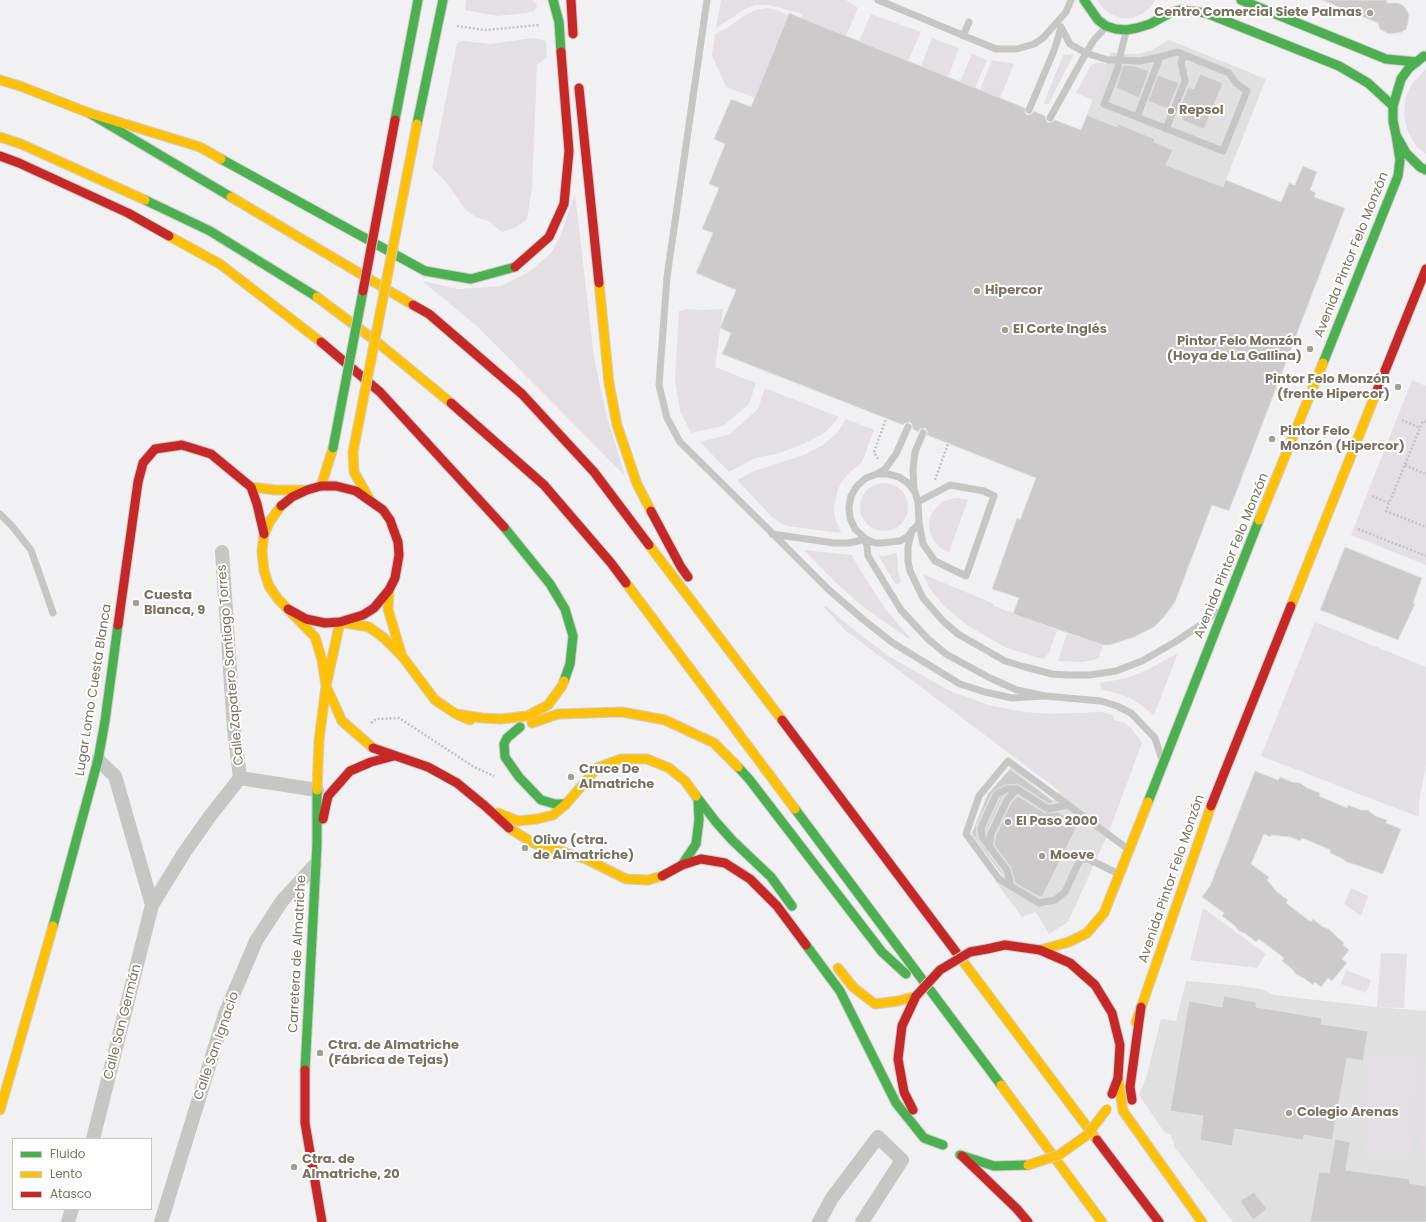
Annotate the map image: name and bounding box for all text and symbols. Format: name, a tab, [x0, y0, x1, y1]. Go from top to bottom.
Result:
place label: Centro Comercial Siete Palmas	[1154, 5, 1362, 21]
marker: Centro Comercial Siete Palmas	[1365, 8, 1375, 18]
place label: Repsol	[1179, 103, 1224, 119]
marker: Repsol	[1166, 106, 1176, 116]
street label: Avenida Pintor Felo Monzón	[1312, 170, 1392, 340]
place label: Hipercor	[985, 283, 1042, 299]
marker: Hipercor	[972, 286, 982, 296]
place label: El Corte Inglés	[1013, 322, 1107, 338]
marker: El Corte Inglés	[1000, 325, 1010, 335]
place label: Pintor Felo Monzón (Hoya de La Gallina)	[1167, 334, 1302, 365]
marker: Pintor Felo Monzón (Hoya de La Gallina)	[1305, 344, 1315, 354]
place label: Pintor Felo Monzón (frente Hipercor)	[1265, 372, 1390, 403]
marker: Pintor Felo Monzón (frente Hipercor)	[1393, 382, 1403, 392]
place label: Pintor Felo Monzón (Hipercor)	[1280, 424, 1405, 455]
marker: Pintor Felo Monzón (Hipercor)	[1267, 434, 1277, 444]
street label: Avenida Pintor Felo Monzón	[1192, 471, 1272, 641]
street label: Calle Zapatero Santiago Torres	[214, 564, 248, 766]
place label: Cuesta Blanca, 9	[144, 588, 205, 619]
marker: Cuesta Blanca, 9	[131, 598, 141, 608]
street label: Lugar Lomo Cuesta Blanca	[73, 603, 115, 777]
place label: Cruce De Almatriche	[579, 762, 654, 793]
marker: Cruce De Almatriche	[566, 772, 576, 782]
street label: Avenida Pintor Felo Monzón	[1136, 793, 1208, 965]
place label: El Paso 2000	[1016, 814, 1098, 830]
marker: El Paso 2000	[1003, 817, 1013, 827]
place label: Olivo (ctra. de Almatriche)	[533, 833, 634, 864]
marker: Olivo (ctra. de Almatriche)	[520, 843, 530, 853]
place label: Moeve	[1050, 848, 1094, 864]
marker: Moeve	[1037, 851, 1047, 861]
street label: Carretera de Almatriche	[286, 875, 310, 1033]
street label: Calle San Germán	[101, 963, 145, 1081]
street label: Calle San Ignacio	[191, 990, 243, 1102]
place label: Ctra. de Almatriche (Fábrica de Tejas)	[328, 1038, 459, 1069]
marker: Ctra. de Almatriche (Fábrica de Tejas)	[315, 1048, 325, 1058]
place label: Colegio Arenas	[1297, 1105, 1399, 1121]
marker: Colegio Arenas	[1284, 1108, 1294, 1118]
legend	[12, 1138, 152, 1210]
text: Fluido	[50, 1145, 85, 1162]
place label: Ctra. de Almatriche, 20	[302, 1152, 400, 1183]
marker: Ctra. de Almatriche, 20	[289, 1162, 299, 1172]
text: Lento	[50, 1165, 82, 1182]
text: Atasco	[50, 1185, 92, 1202]

